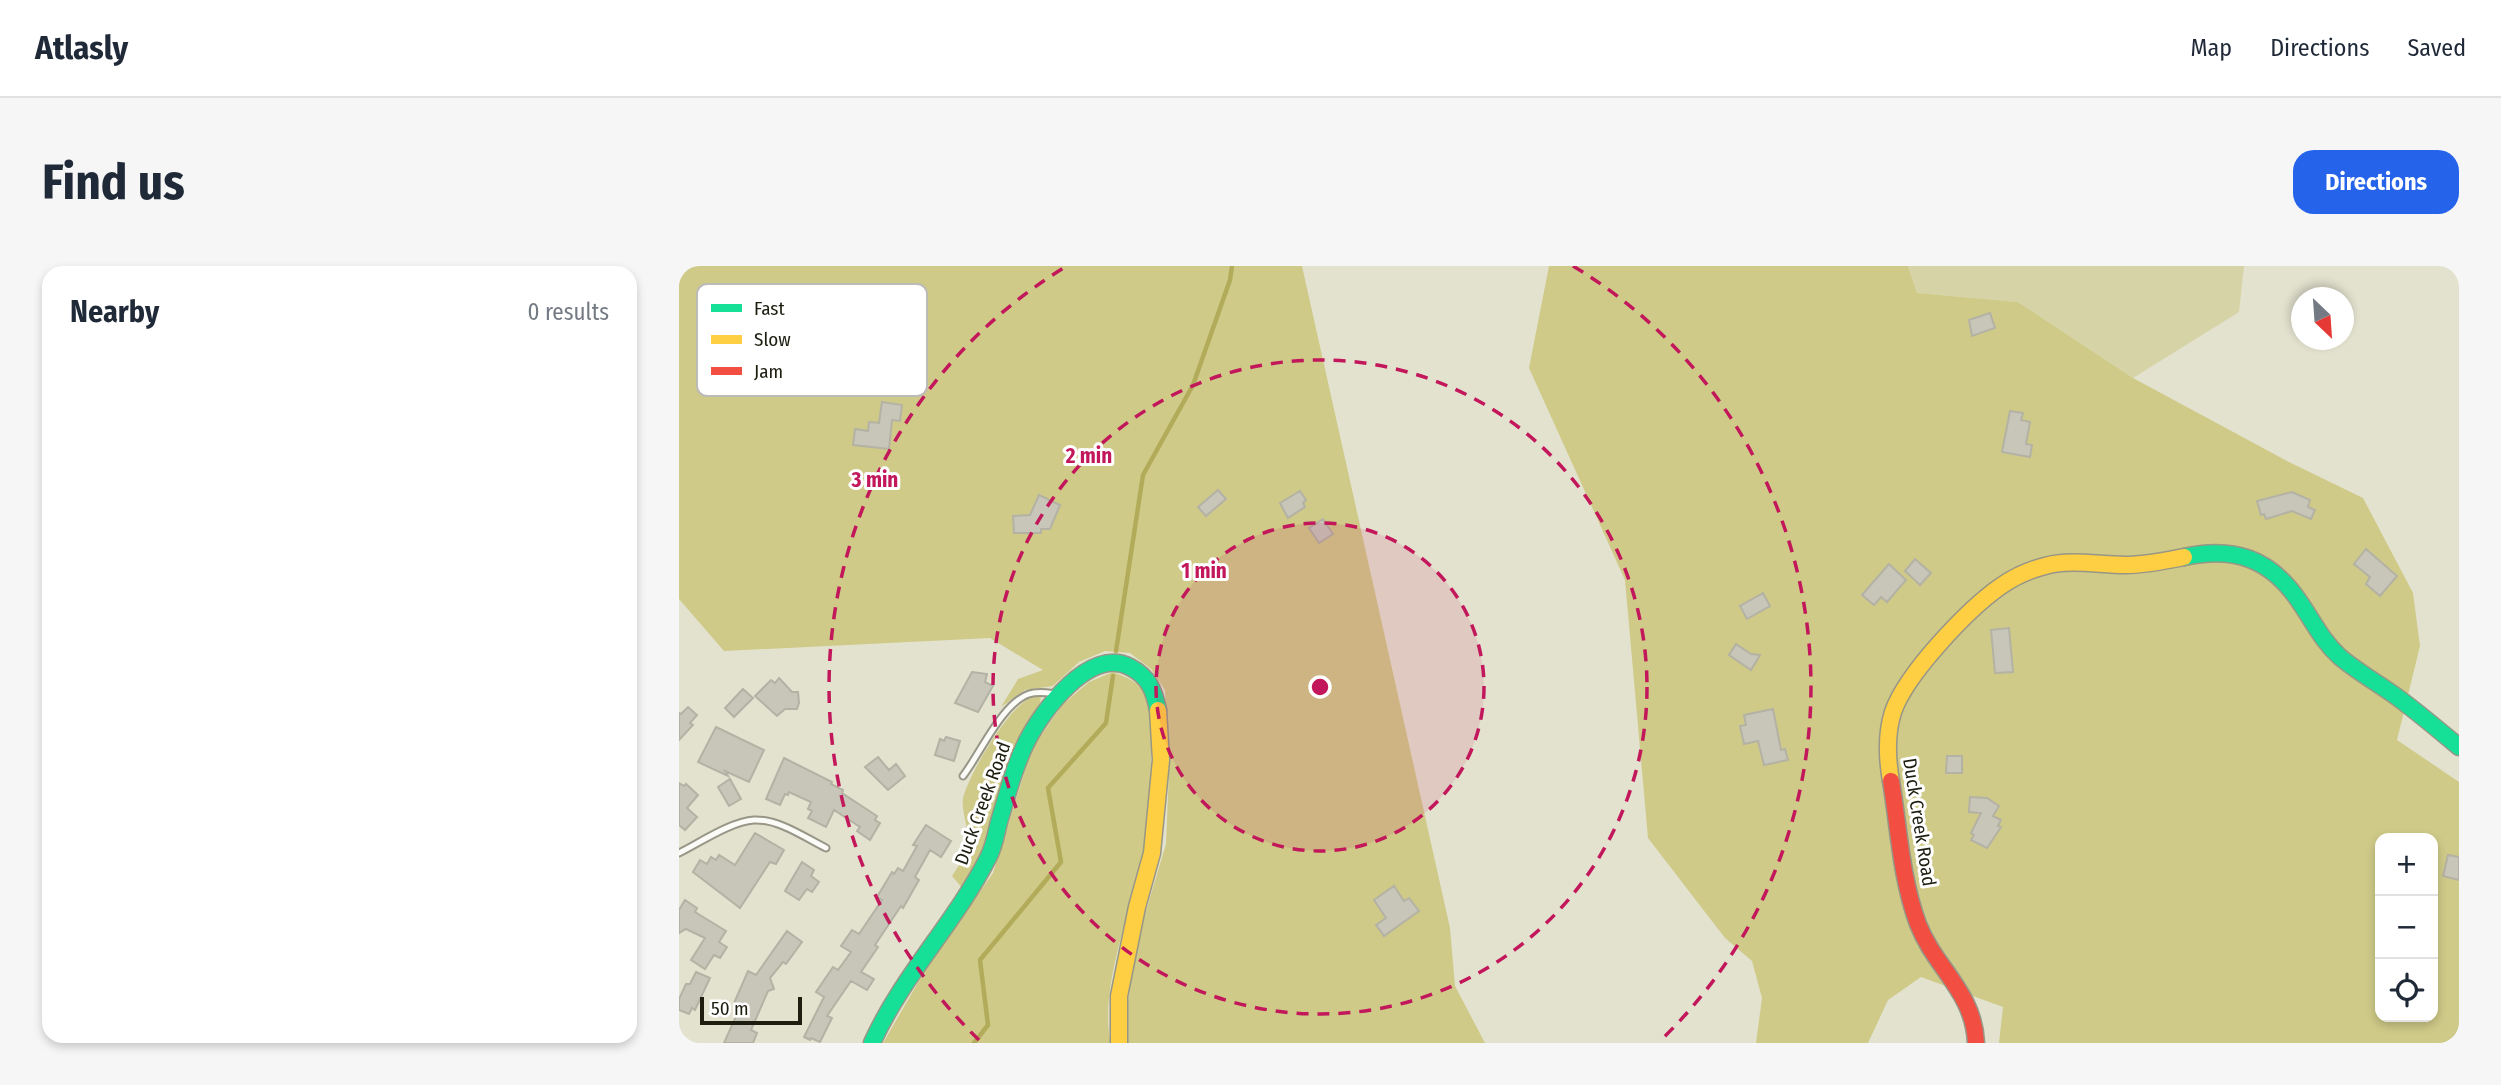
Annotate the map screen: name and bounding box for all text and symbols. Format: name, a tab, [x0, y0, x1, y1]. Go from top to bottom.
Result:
text: Atlasly	[35, 28, 128, 68]
text: Map	[2191, 34, 2232, 62]
text: Directions	[2270, 34, 2369, 62]
text: Saved	[2407, 34, 2466, 62]
button: Directions	[2293, 150, 2459, 214]
text: Find us	[42, 153, 185, 212]
legend	[697, 284, 927, 396]
north arrow	[2291, 287, 2354, 350]
text: Nearby	[70, 294, 159, 330]
text: Fast	[754, 297, 785, 320]
text: 0 results	[528, 298, 609, 326]
text: Slow	[754, 328, 791, 351]
text: Jam	[754, 360, 783, 383]
text: 2 min	[1065, 443, 1112, 469]
text: 3 min	[851, 467, 898, 493]
text: 1 min	[1181, 558, 1227, 584]
centre of rings	[1308, 675, 1332, 699]
street label: Duck Creek Road	[950, 738, 1015, 868]
street label: Duck Creek Road	[1898, 756, 1941, 888]
map controls	[2375, 833, 2438, 1022]
button: +	[2375, 833, 2438, 896]
button: −	[2375, 896, 2438, 959]
button: locate	[2375, 959, 2438, 1022]
scale bar	[700, 994, 801, 1026]
text: 50 m	[711, 997, 749, 1020]

